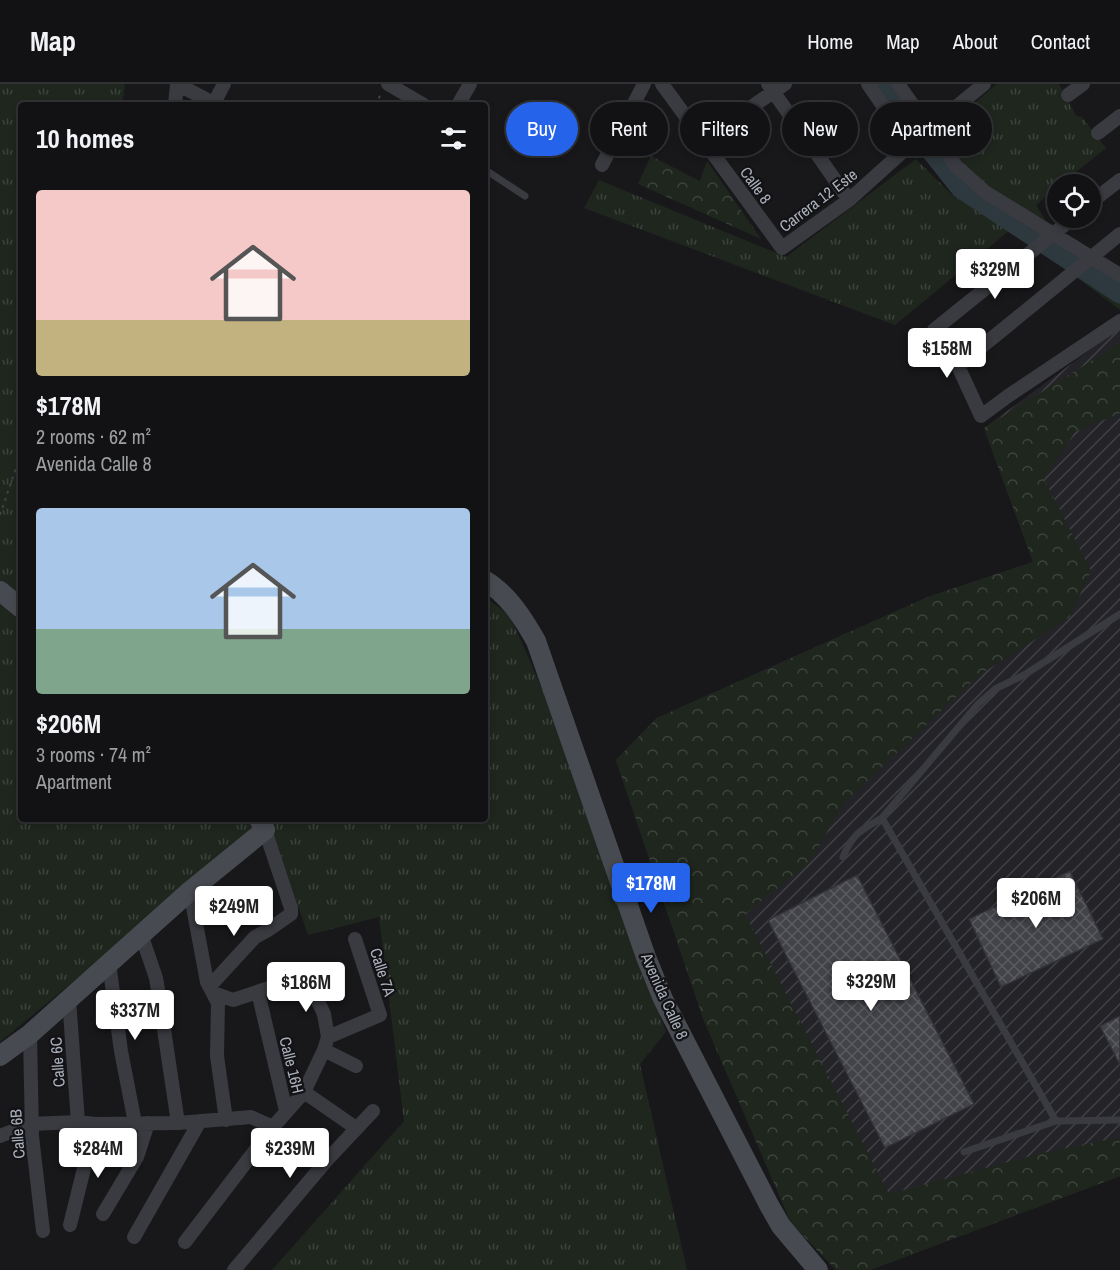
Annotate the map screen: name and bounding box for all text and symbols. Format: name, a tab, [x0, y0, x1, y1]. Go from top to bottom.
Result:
text: Map	[30, 22, 76, 60]
text: Home	[807, 27, 853, 56]
text: Map	[886, 27, 920, 56]
text: About	[953, 27, 998, 56]
text: Contact	[1031, 27, 1090, 56]
chip: Buy	[506, 102, 578, 156]
chip: Rent	[590, 102, 668, 156]
chip: Filters	[680, 102, 770, 156]
chip: New	[782, 102, 858, 156]
chip: Apartment	[870, 102, 992, 156]
text: 10 homes	[36, 121, 134, 156]
icon: filters	[437, 122, 470, 155]
street label: Calle 8	[735, 162, 777, 208]
street label: Carrera 12 Este	[774, 163, 862, 237]
map controls	[1047, 174, 1101, 228]
button: locate	[1047, 174, 1101, 228]
icon: home	[199, 229, 307, 337]
pin: $329M	[953, 249, 1037, 300]
text: $329M	[970, 255, 1020, 282]
pin: $158M	[905, 328, 989, 379]
text: $158M	[922, 334, 972, 361]
text: $178M	[36, 388, 101, 423]
text: 2 rooms · 62 m²	[36, 423, 151, 450]
text: Avenida Calle 8	[36, 450, 152, 477]
icon: home	[199, 547, 307, 655]
text: $206M	[36, 706, 101, 741]
text: 3 rooms · 74 m²	[36, 741, 151, 768]
text: Apartment	[36, 768, 112, 795]
pin: $178M	[609, 863, 693, 914]
text: $178M	[626, 869, 676, 896]
pin: $206M	[994, 878, 1078, 929]
text: $206M	[1011, 884, 1061, 911]
pin: $249M	[192, 886, 276, 937]
text: $249M	[209, 892, 259, 919]
street label: Calle 7A	[365, 945, 401, 999]
street label: Avenida Calle 8	[636, 948, 694, 1043]
pin: $329M	[829, 961, 913, 1012]
pin: $186M	[264, 962, 348, 1013]
text: $329M	[846, 967, 896, 994]
text: $186M	[281, 968, 331, 995]
pin: $337M	[93, 990, 177, 1041]
text: $337M	[110, 996, 160, 1023]
street label: Calle 16H	[274, 1034, 310, 1096]
street label: Calle 6C	[44, 1036, 70, 1088]
street label: Calle 6B	[4, 1108, 30, 1160]
pin: $284M	[56, 1128, 140, 1179]
pin: $239M	[248, 1128, 332, 1179]
text: $284M	[73, 1134, 123, 1161]
text: $239M	[265, 1134, 315, 1161]

